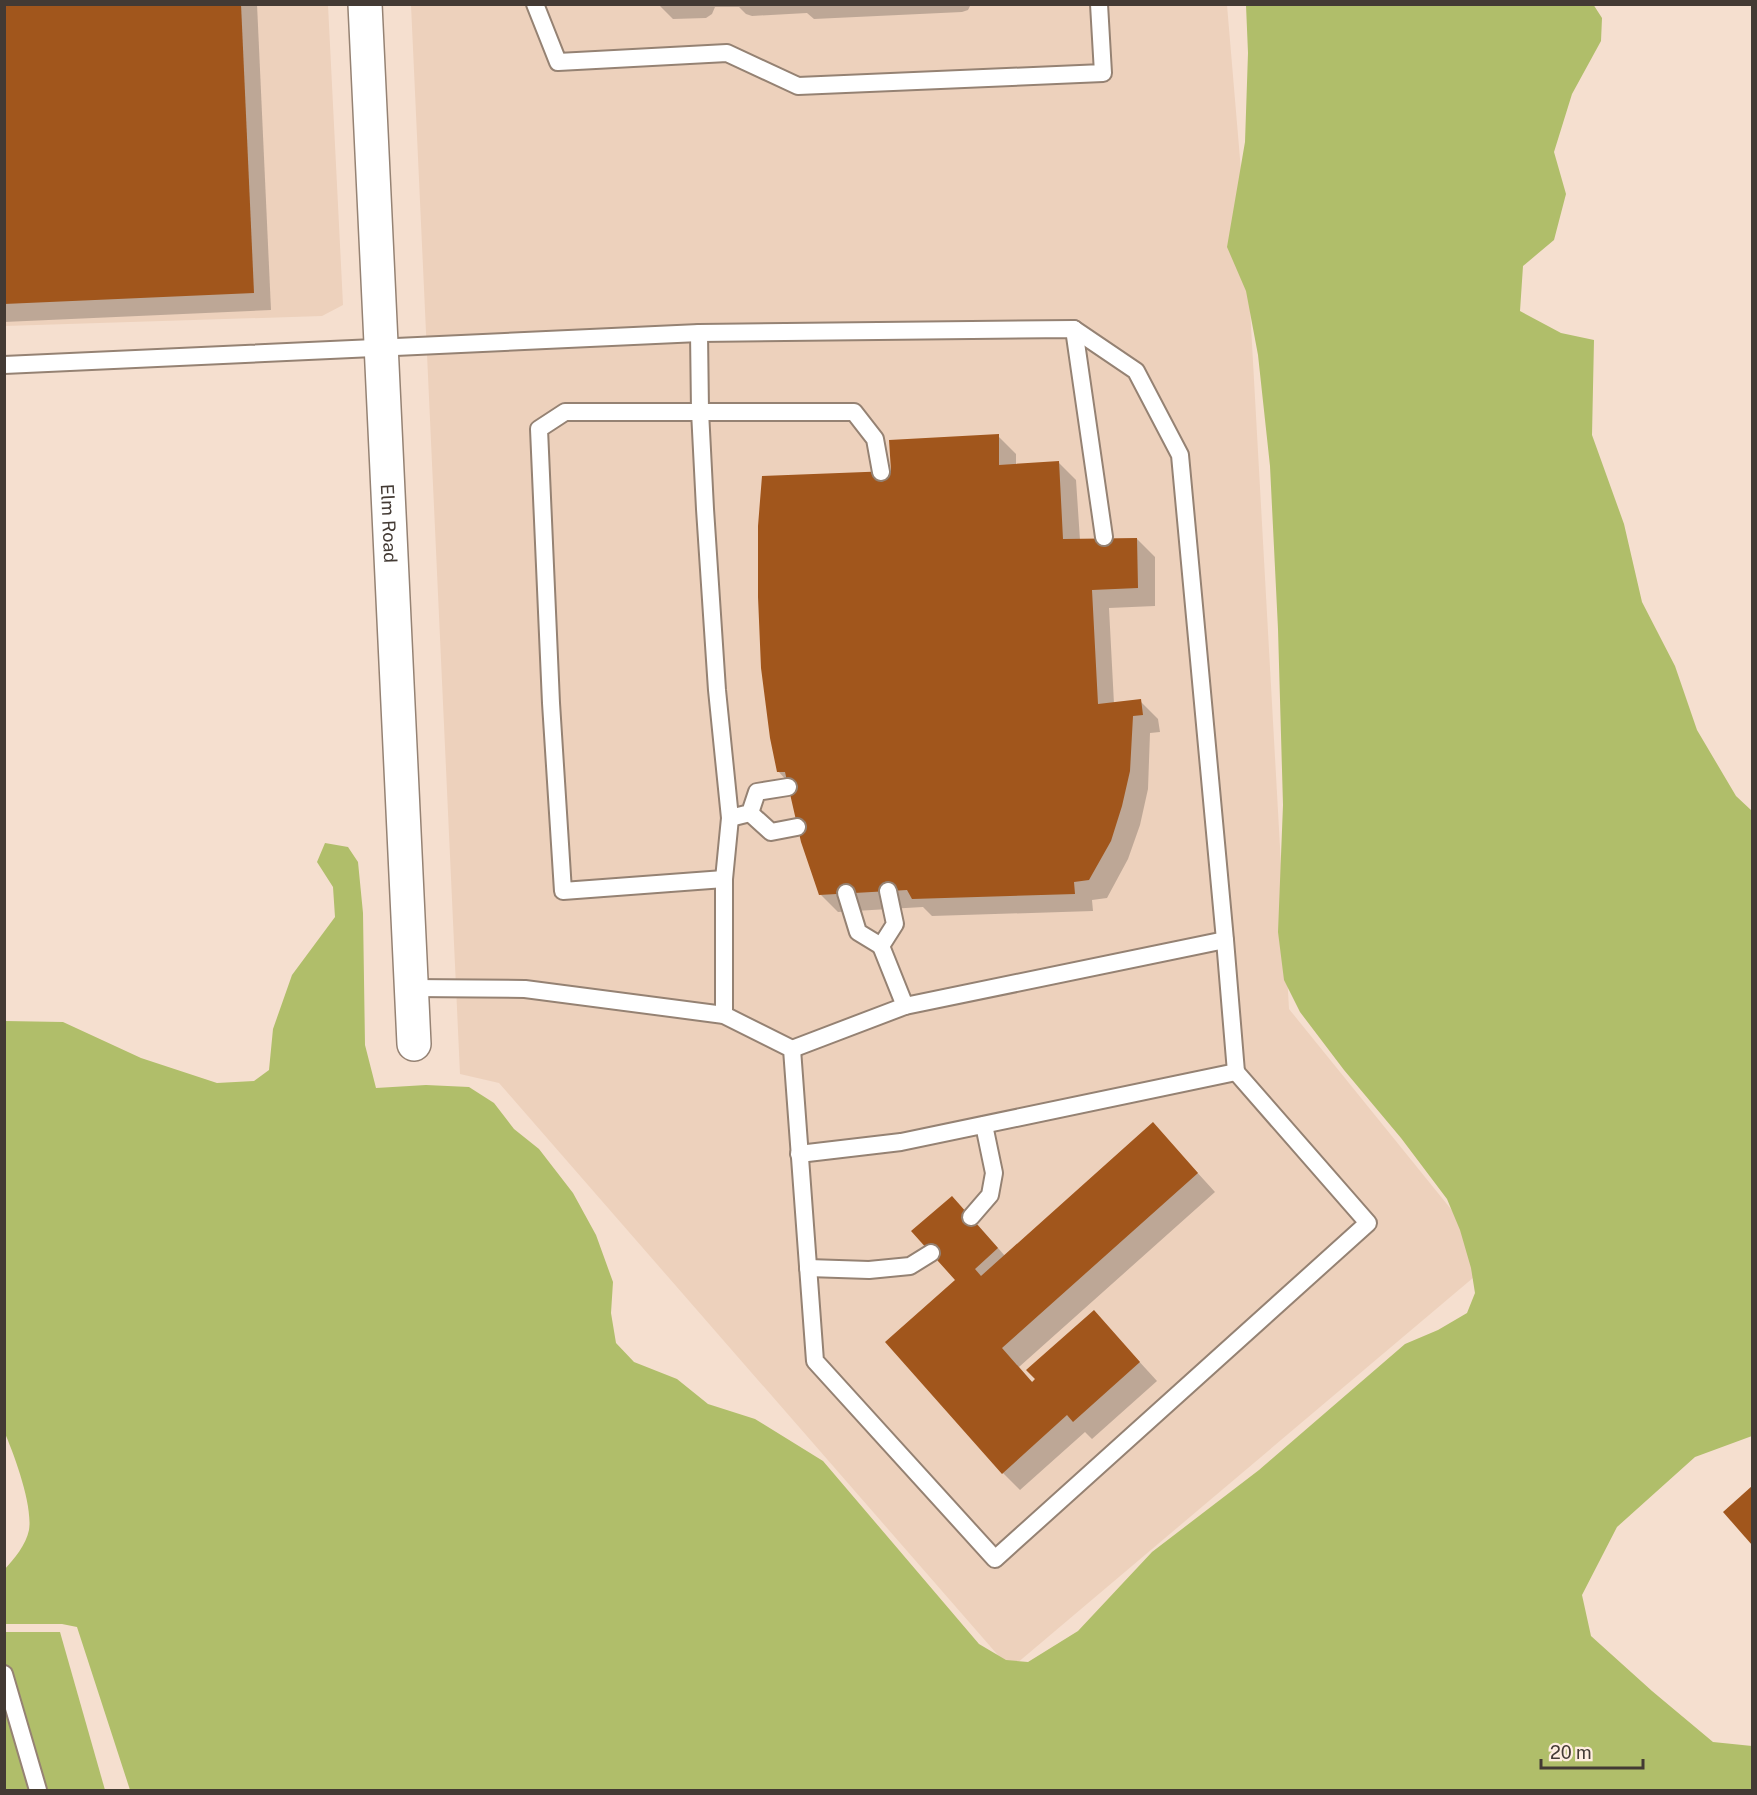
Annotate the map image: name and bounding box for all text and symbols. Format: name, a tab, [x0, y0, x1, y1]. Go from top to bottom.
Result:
street label: Elm Road	[377, 484, 402, 563]
scale bar	[1541, 1732, 1643, 1770]
text: 20 m	[1550, 1742, 1592, 1763]

